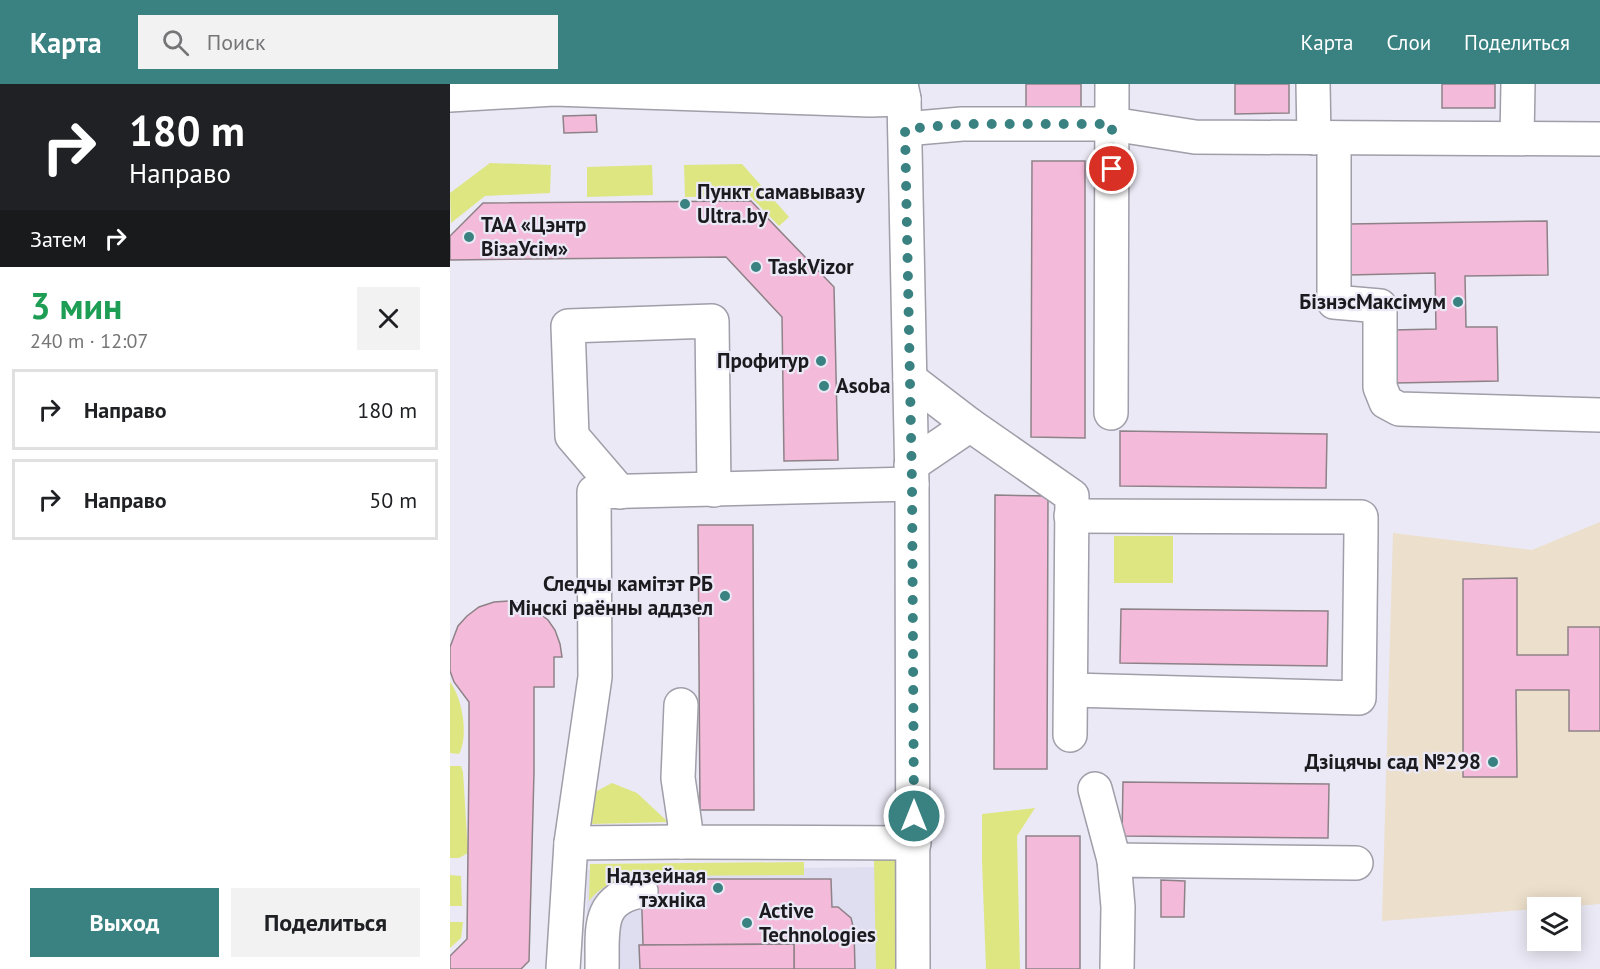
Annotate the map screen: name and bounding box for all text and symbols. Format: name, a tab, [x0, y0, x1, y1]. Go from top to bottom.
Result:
search box	[138, 15, 558, 69]
text: Карта	[30, 24, 102, 61]
icon: search	[159, 26, 192, 59]
text: Поиск	[207, 28, 266, 56]
text: Карта	[1300, 29, 1353, 56]
text: Слои	[1386, 29, 1431, 56]
text: Поделиться	[1464, 29, 1570, 56]
text: 180 m	[129, 103, 245, 158]
icon: right	[30, 108, 108, 186]
pin	[1086, 143, 1137, 194]
icon: arrive	[1095, 152, 1128, 185]
text: Направо	[129, 156, 231, 190]
place label: Пункт самавывазу Ultra.by	[697, 178, 866, 229]
marker: Пункт самавывазу Ultra.by	[678, 197, 692, 211]
place label: ТАА «Цэнтр ВізаУсім»	[481, 211, 586, 262]
icon: right	[99, 222, 132, 255]
text: Затем	[30, 225, 87, 253]
marker: ТАА «Цэнтр ВізаУсім»	[462, 230, 476, 244]
place label: TaskVizor	[768, 253, 854, 280]
marker: TaskVizor	[749, 260, 763, 274]
text: 3 мин	[30, 282, 122, 329]
button: close	[357, 287, 420, 350]
place label: БізнэсМаксімум	[1299, 288, 1446, 315]
marker: БізнэсМаксімум	[1451, 295, 1465, 309]
text: 240 m · 12:07	[30, 328, 148, 354]
place label: Профитур	[717, 347, 809, 374]
marker: Профитур	[814, 354, 828, 368]
place label: Asoba	[836, 372, 891, 399]
marker: Asoba	[817, 379, 831, 393]
icon: right	[33, 393, 66, 426]
text: Направо	[84, 396, 167, 424]
text: 180 m	[357, 396, 417, 424]
icon: right	[33, 483, 66, 516]
text: Направо	[84, 486, 167, 514]
text: 50 m	[369, 486, 417, 514]
place label: Следчы камітэт РБ Мінскі раённы аддзел	[509, 570, 713, 621]
marker: Следчы камітэт РБ Мінскі раённы аддзел	[718, 589, 732, 603]
place label: Дзіцячы сад №298	[1305, 748, 1481, 775]
marker: Дзіцячы сад №298	[1486, 755, 1500, 769]
position arrow	[882, 784, 946, 848]
place label: Надзейная тэхніка	[607, 862, 706, 913]
marker: Надзейная тэхніка	[711, 881, 725, 895]
button: Выход	[30, 888, 219, 957]
button: Поделиться	[231, 888, 420, 957]
place label: Active Technologies	[759, 897, 876, 948]
map controls	[1527, 897, 1581, 951]
button: layers	[1527, 897, 1581, 951]
marker: Active Technologies	[740, 916, 754, 930]

